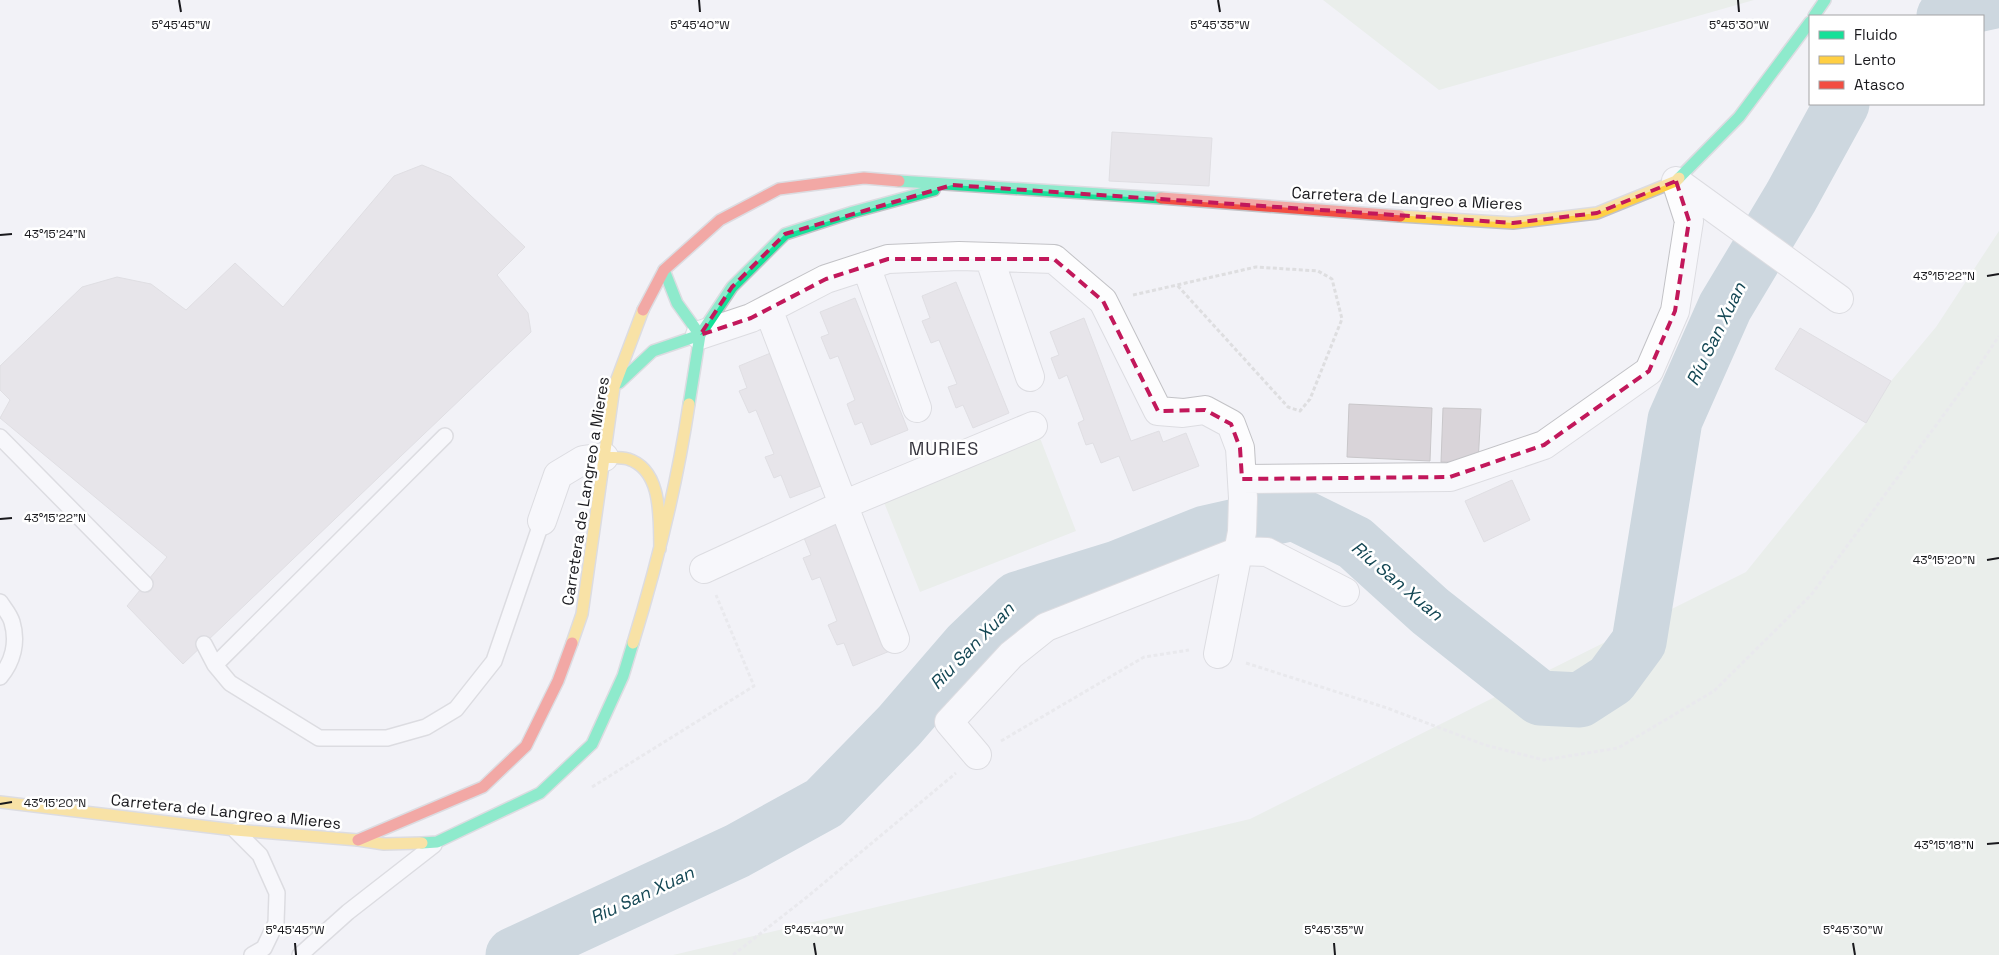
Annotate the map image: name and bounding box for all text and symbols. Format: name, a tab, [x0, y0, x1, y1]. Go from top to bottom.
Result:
legend	[1809, 15, 1984, 105]
text: 5°45'45"W	[151, 17, 211, 33]
text: 5°45'40"W	[670, 17, 730, 33]
text: 5°45'35"W	[1190, 17, 1250, 33]
text: 5°45'30"W	[1709, 17, 1769, 33]
text: Fluido	[1854, 25, 1898, 44]
text: Lento	[1854, 50, 1896, 69]
text: Atasco	[1854, 75, 1905, 94]
street label: Carretera de Langreo a Mieres	[1291, 182, 1523, 215]
text: 43°15'24"N	[24, 226, 86, 242]
text: 43°15'22"N	[1913, 268, 1975, 284]
water label: Ríu San Xuan	[1681, 277, 1751, 389]
street label: Carretera de Langreo a Mieres	[557, 375, 614, 607]
district label: MURIES	[909, 437, 979, 460]
text: 43°15'22"N	[24, 510, 86, 526]
water label: Ríu San Xuan	[1347, 536, 1448, 626]
text: 43°15'20"N	[1913, 552, 1975, 568]
water label: Ríu San Xuan	[924, 597, 1020, 694]
street label: Carretera de Langreo a Mieres	[110, 789, 342, 834]
text: 43°15'20"N	[24, 795, 86, 811]
text: 43°15'18"N	[1914, 837, 1974, 853]
water label: Ríu San Xuan	[586, 860, 698, 929]
text: 5°45'45"W	[265, 922, 325, 938]
text: 5°45'40"W	[784, 922, 844, 938]
text: 5°45'35"W	[1304, 922, 1364, 938]
text: 5°45'30"W	[1823, 922, 1883, 938]

